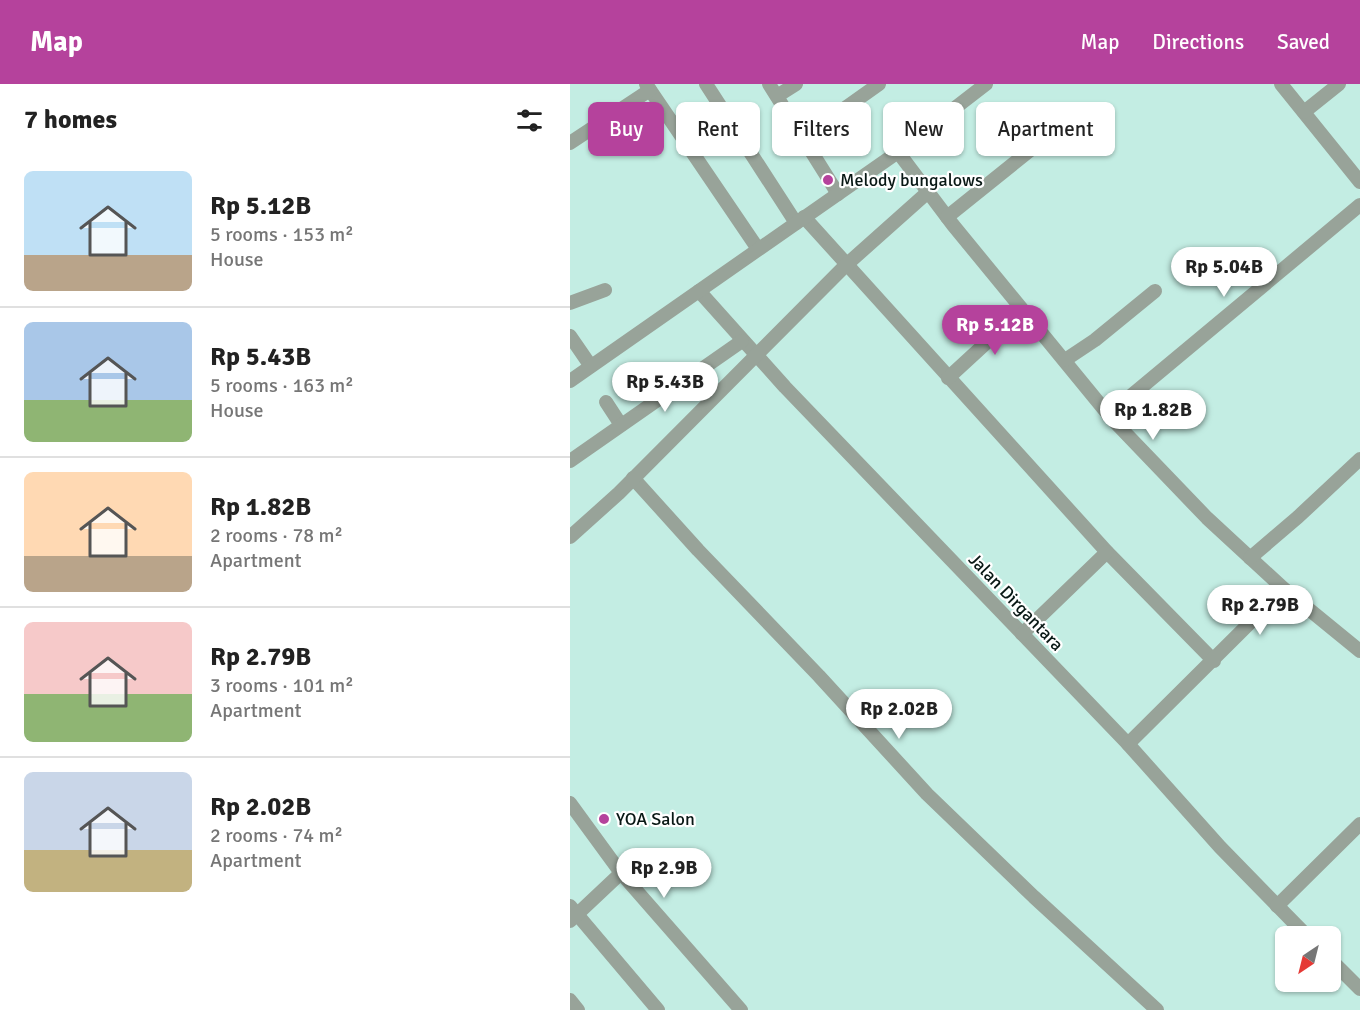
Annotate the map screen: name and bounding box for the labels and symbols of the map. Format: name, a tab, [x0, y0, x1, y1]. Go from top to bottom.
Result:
place label: Melody bungalows	[840, 169, 983, 191]
marker: Melody bungalows	[821, 173, 835, 187]
pin: Rp 5.04B	[1162, 247, 1286, 298]
pin: Rp 5.12B	[933, 305, 1057, 356]
pin: Rp 5.43B	[603, 362, 727, 413]
pin: Rp 1.82B	[1091, 390, 1215, 441]
street label: Jalan Dirgantara	[964, 549, 1068, 655]
pin: Rp 2.79B	[1198, 585, 1322, 636]
pin: Rp 2.02B	[837, 689, 961, 740]
place label: YOA Salon	[616, 808, 695, 830]
marker: YOA Salon	[597, 812, 611, 826]
pin: Rp 2.9B	[609, 848, 719, 899]
north arrow	[1275, 926, 1341, 992]

